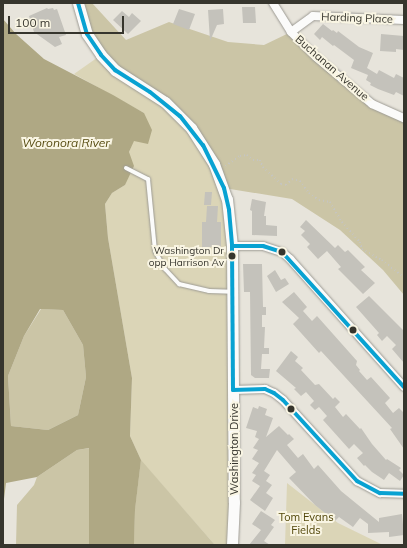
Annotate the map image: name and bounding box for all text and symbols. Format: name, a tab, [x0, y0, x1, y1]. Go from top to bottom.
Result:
scale bar	[10, 8, 126, 34]
street label: Harding Place	[321, 10, 393, 26]
text: 100 m	[15, 15, 50, 30]
street label: Buchanan Avenue	[293, 33, 371, 103]
water label: Woronora River	[22, 136, 110, 150]
place label: Washington Dr opp Harrison Av	[149, 244, 224, 268]
unlabelled marker	[277, 247, 287, 257]
marker: Washington Dr opp Harrison Av	[227, 251, 237, 261]
unlabelled marker	[348, 325, 358, 335]
street label: Washington Drive	[227, 403, 241, 495]
unlabelled marker	[286, 404, 296, 414]
park label: Tom Evans Fields	[278, 511, 334, 537]

